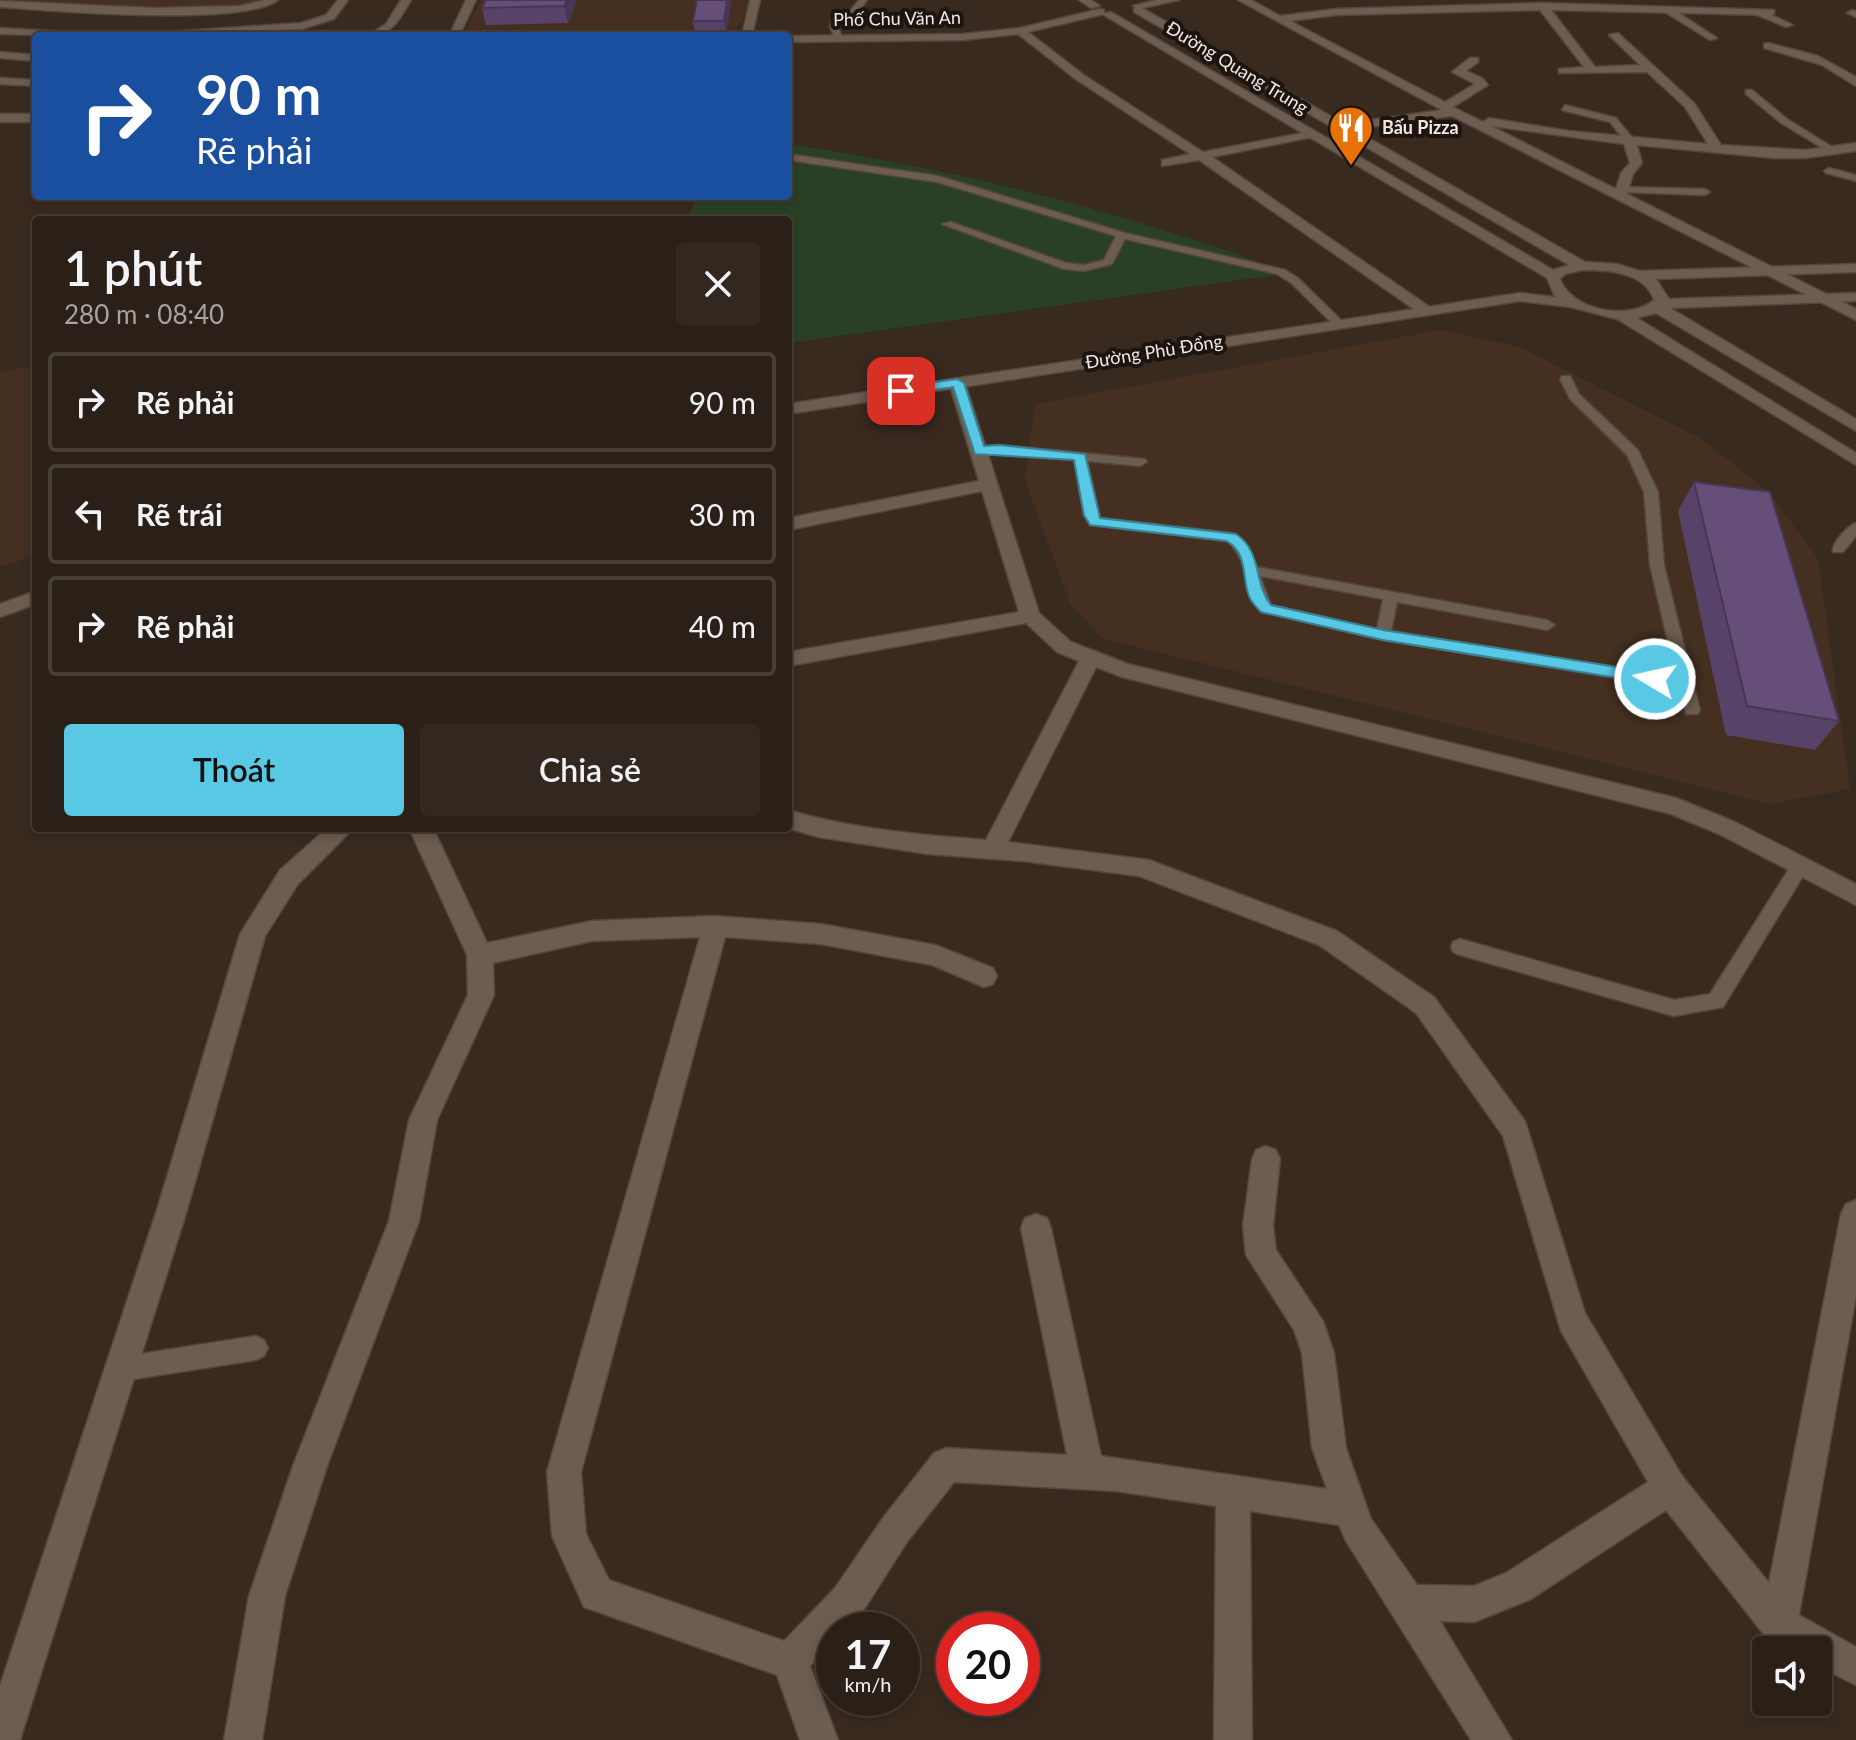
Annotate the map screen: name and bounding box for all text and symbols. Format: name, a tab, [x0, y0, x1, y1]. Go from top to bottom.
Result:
street label: Phố Chu Văn An	[833, 6, 961, 30]
street label: Đường Quang Trung	[1163, 16, 1312, 118]
text: 90 m	[196, 60, 321, 127]
icon: right	[64, 64, 168, 168]
restaurant icon: Bấu Pizza	[1327, 104, 1375, 167]
place label: Bấu Pizza	[1382, 116, 1459, 138]
text: Rẽ phải	[196, 128, 312, 172]
text: 1 phút	[64, 239, 202, 296]
button: close	[676, 242, 760, 326]
text: 280 m · 08:40	[64, 298, 224, 330]
street label: Đường Phù Đổng	[1084, 329, 1224, 373]
pin	[867, 357, 935, 425]
icon: arrive	[879, 369, 923, 413]
icon: right	[68, 380, 112, 424]
text: Rẽ phải	[136, 384, 234, 420]
text: 90 m	[689, 384, 756, 420]
icon: left	[68, 492, 112, 536]
text: Rẽ trái	[136, 496, 223, 532]
text: 30 m	[689, 496, 756, 532]
icon: right	[68, 604, 112, 648]
text: Rẽ phải	[136, 608, 234, 644]
text: 40 m	[689, 608, 756, 644]
position arrow	[1613, 637, 1697, 721]
button: Thoát	[64, 724, 404, 816]
button: Chia sẻ	[420, 724, 760, 816]
speed limit sign: 20	[936, 1612, 1040, 1716]
text: 17	[845, 1630, 891, 1678]
map controls	[1752, 1636, 1832, 1716]
button: sound	[1752, 1636, 1832, 1716]
text: km/h	[845, 1672, 891, 1696]

